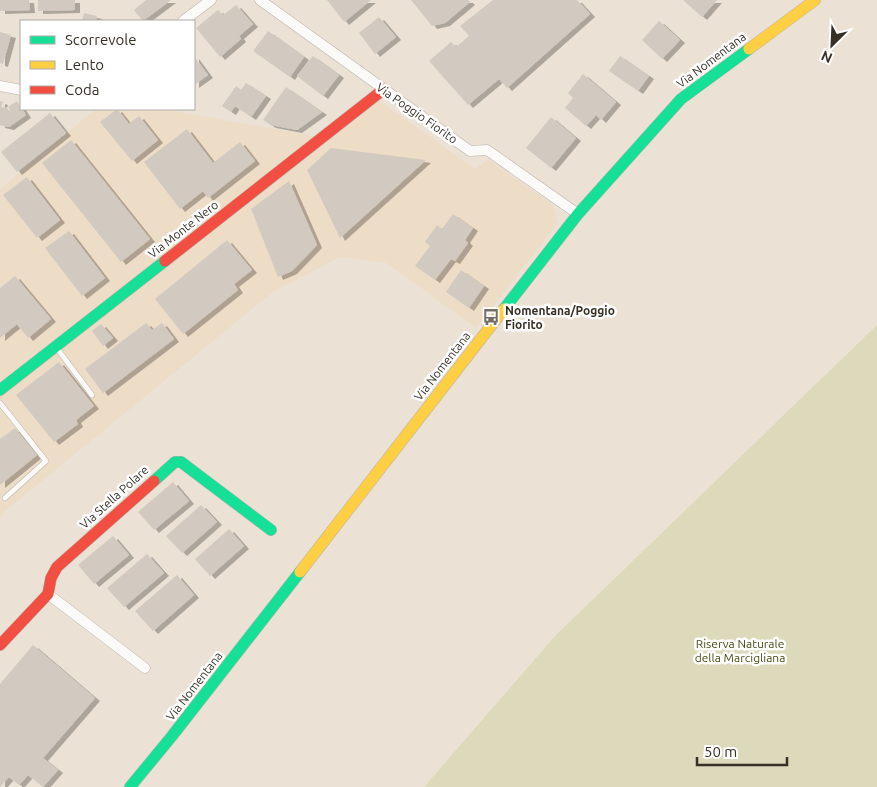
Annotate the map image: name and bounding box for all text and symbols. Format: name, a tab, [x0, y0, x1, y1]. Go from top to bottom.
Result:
legend	[20, 20, 195, 110]
north arrow	[807, 20, 857, 70]
street label: Via Nomentana	[674, 30, 748, 90]
text: Scorrevole	[65, 31, 136, 48]
text: N	[819, 47, 835, 66]
text: Lento	[65, 56, 104, 73]
street label: Via Poggio Fiorito	[374, 80, 460, 146]
text: Coda	[65, 81, 99, 98]
street label: Via Monte Nero	[146, 198, 220, 260]
place label: Nomentana/Poggio Fiorito	[505, 304, 615, 331]
bus stop icon: Nomentana/Poggio Fiorito	[481, 307, 501, 327]
street label: Via Nomentana	[411, 329, 473, 403]
street label: Via Stella Polare	[77, 463, 151, 531]
park label: Riserva Naturale della Marcigliana	[695, 637, 785, 664]
street label: Via Nomentana	[163, 649, 225, 723]
scale bar	[697, 734, 787, 766]
text: 50 m	[704, 743, 737, 760]

